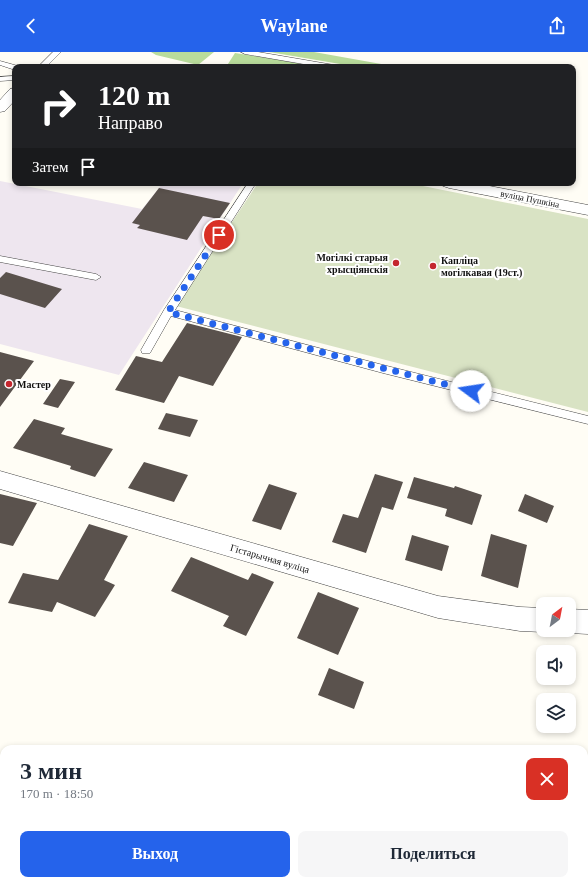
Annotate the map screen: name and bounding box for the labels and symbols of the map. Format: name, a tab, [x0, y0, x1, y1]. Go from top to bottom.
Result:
street label: вуліца Пушкіна	[500, 188, 560, 210]
pin	[202, 218, 236, 252]
place label: Могілкі старыя хрысціянскія	[316, 252, 389, 275]
place label: Капліца могілкавая (19ст.)	[441, 255, 522, 279]
marker: Могілкі старыя хрысціянскія	[391, 258, 401, 268]
marker: Капліца могілкавая (19ст.)	[428, 261, 438, 271]
position arrow	[450, 370, 492, 412]
marker: Мастер	[4, 379, 14, 389]
place label: Мастер	[17, 379, 51, 390]
street label: Гістарычная вуліца	[229, 542, 311, 575]
north arrow	[536, 597, 576, 637]

